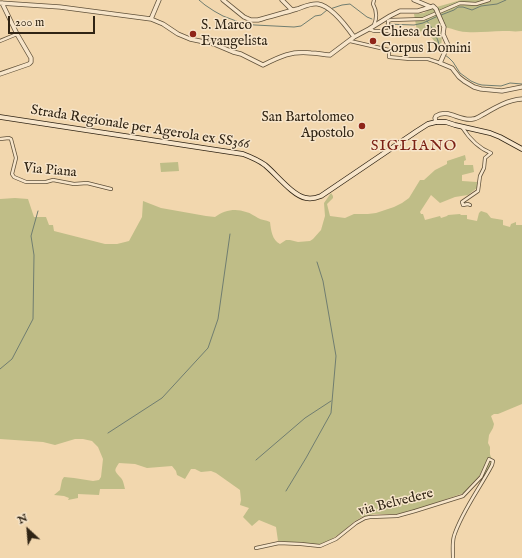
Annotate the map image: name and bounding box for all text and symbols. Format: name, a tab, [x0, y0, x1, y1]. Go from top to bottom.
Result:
scale bar	[10, 8, 97, 34]
text: 200 m	[15, 15, 44, 30]
place label: S. Marco Evangelista	[201, 18, 268, 50]
place label: Chiesa del Corpus Domini	[381, 25, 471, 58]
marker: S. Marco Evangelista	[188, 29, 198, 39]
marker: Chiesa del Corpus Domini	[368, 36, 378, 46]
street label: Strada Regionale per Agerola ex SS366	[29, 102, 251, 154]
place label: San Bartolomeo Apostolo	[262, 110, 354, 142]
marker: San Bartolomeo Apostolo	[357, 121, 367, 131]
district label: SIGLIANO	[371, 138, 457, 156]
street label: Via Piana	[23, 160, 77, 182]
street label: via Belvedere	[357, 486, 435, 520]
north arrow	[8, 510, 48, 550]
text: N	[15, 511, 30, 528]

